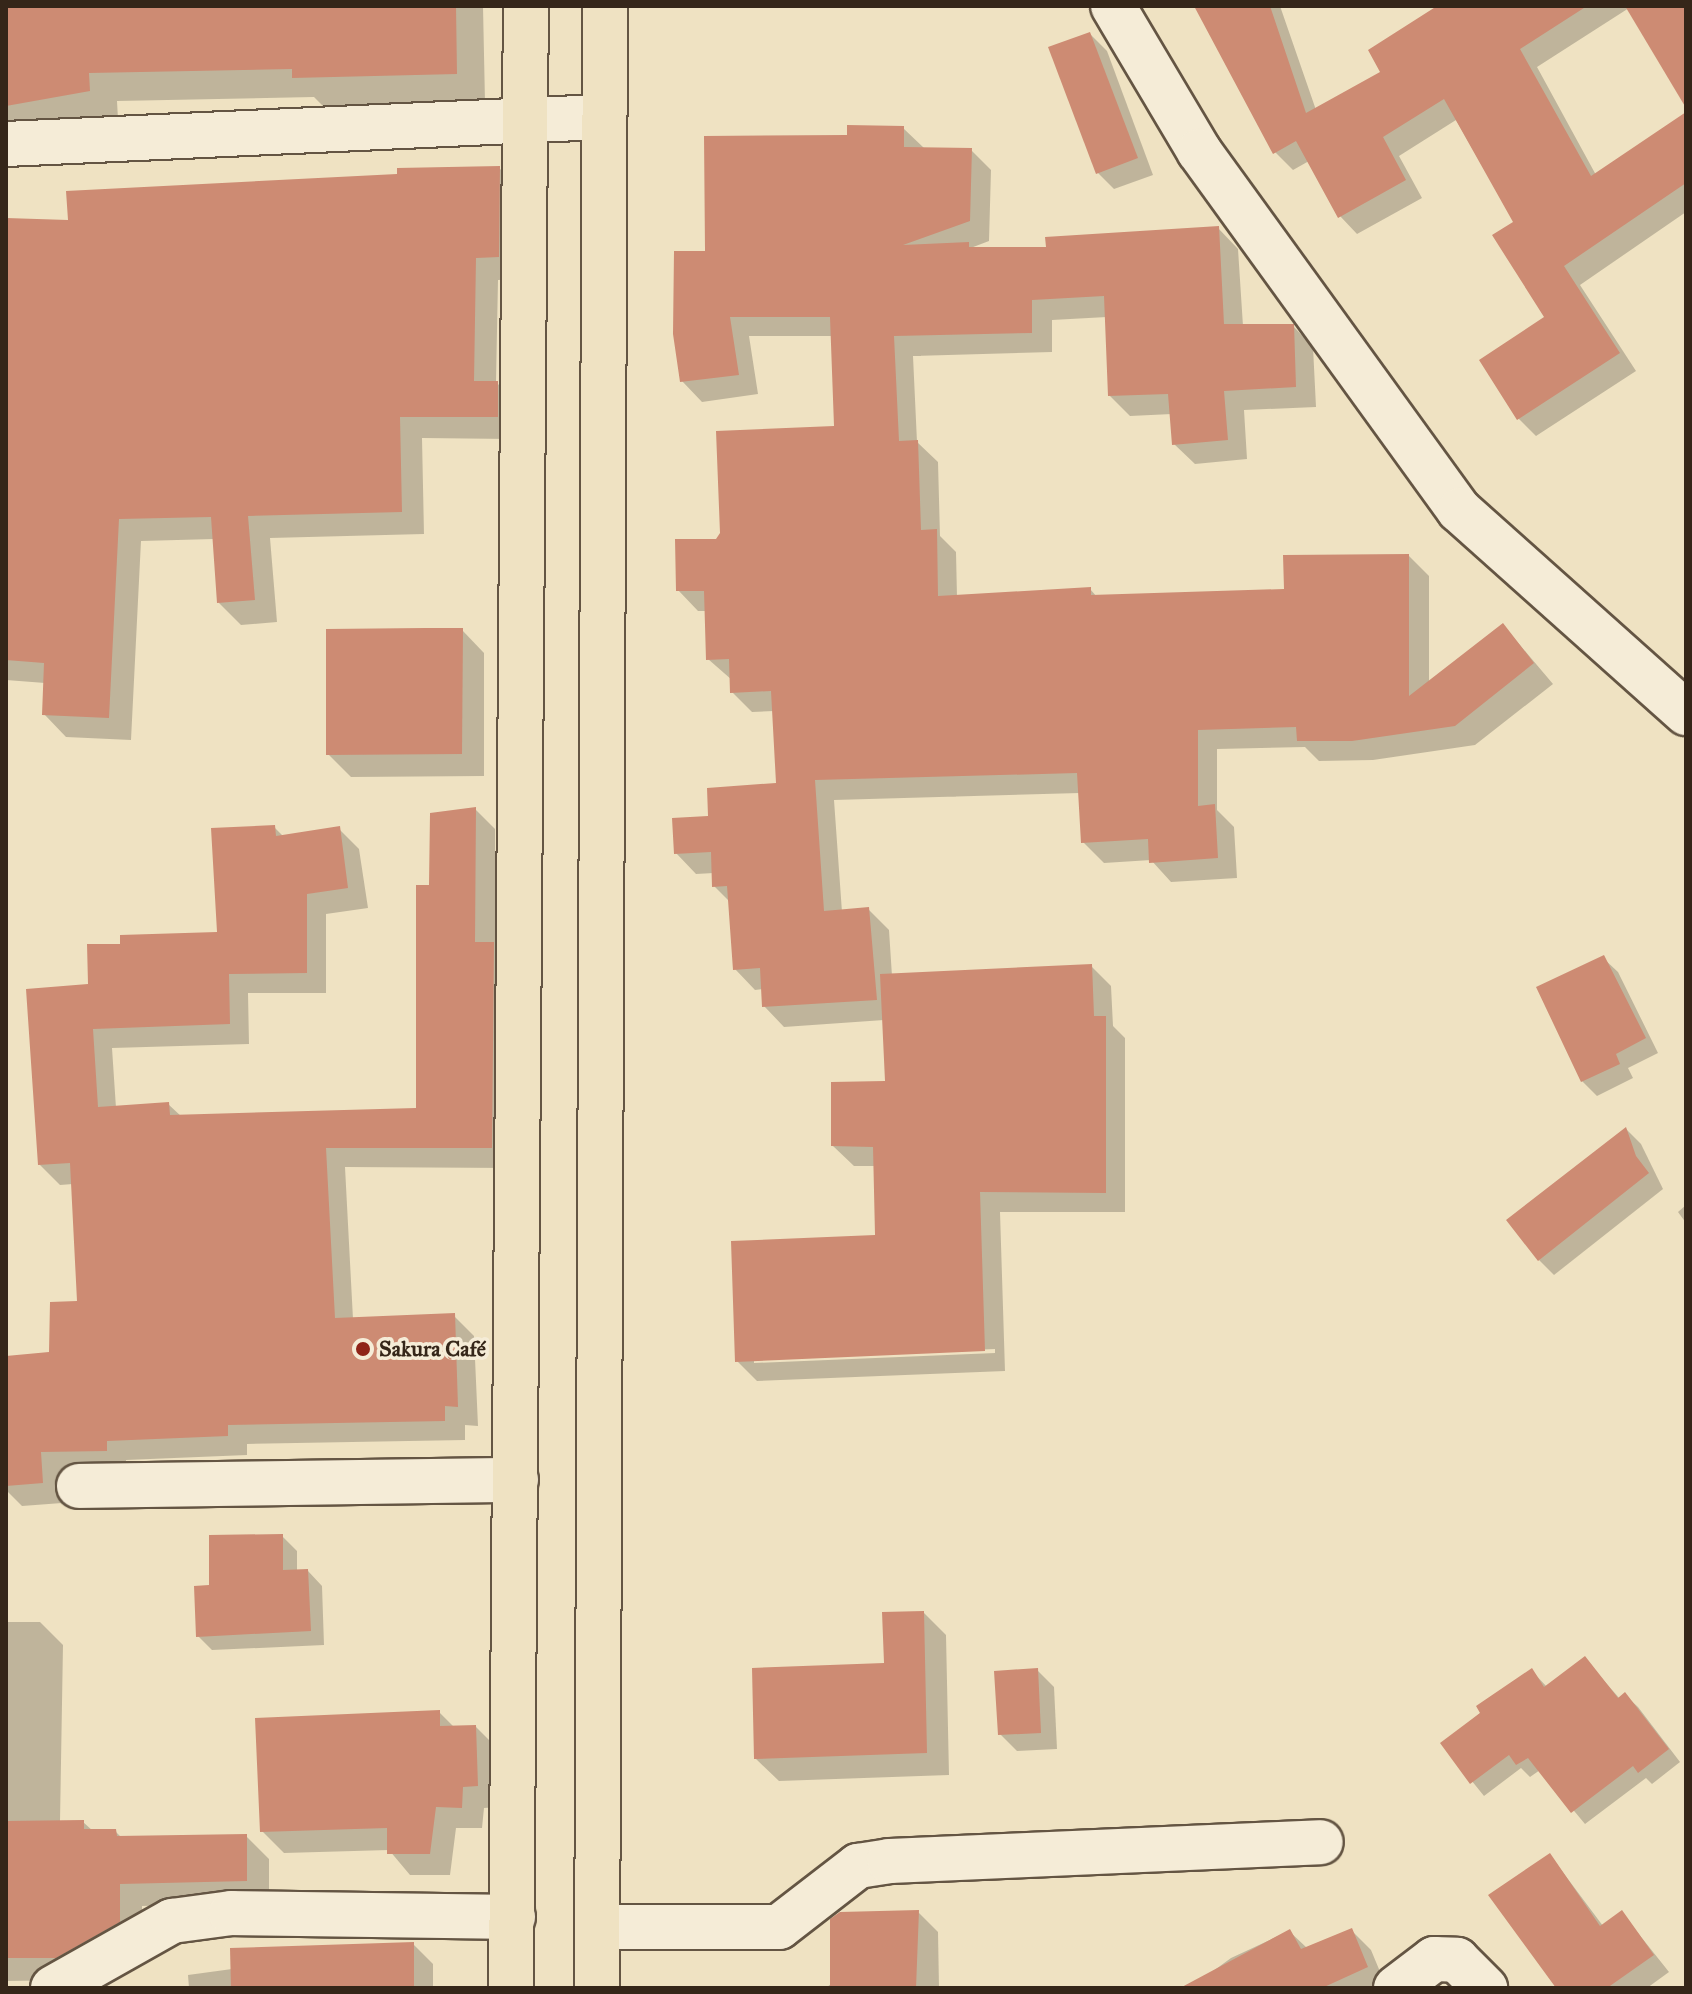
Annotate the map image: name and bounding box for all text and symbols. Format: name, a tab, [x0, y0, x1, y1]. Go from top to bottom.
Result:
place label: Sakura Café	[379, 1336, 486, 1362]
marker: Sakura Café	[354, 1340, 372, 1358]

